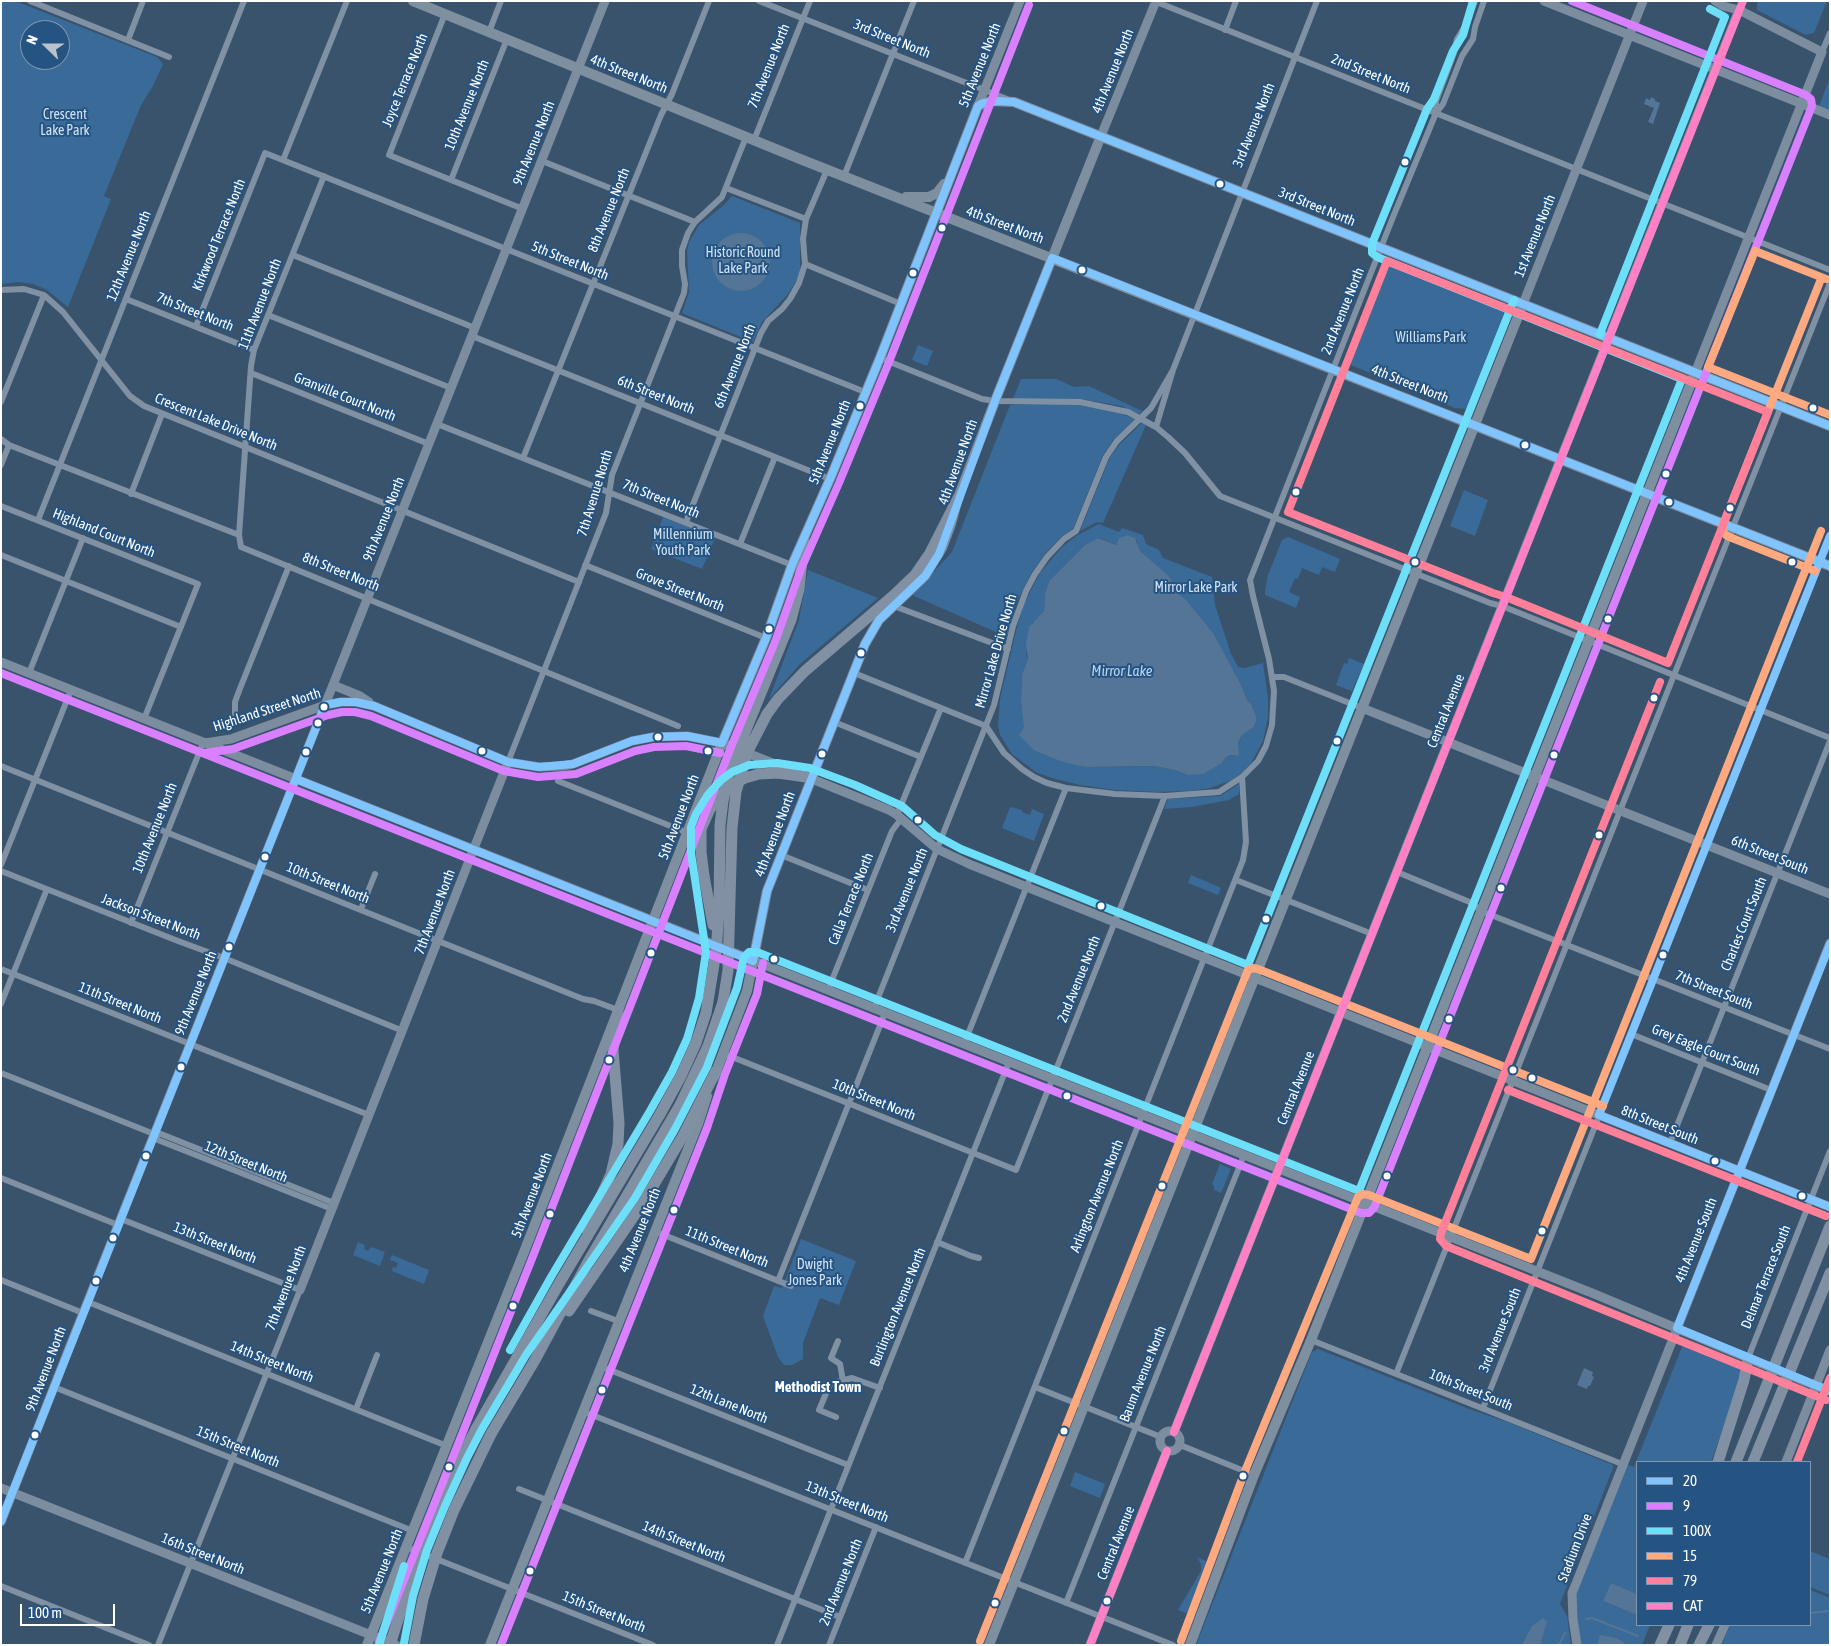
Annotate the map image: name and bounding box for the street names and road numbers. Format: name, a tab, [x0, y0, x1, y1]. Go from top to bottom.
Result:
street label: 3rd Street North	[851, 16, 933, 62]
street label: 5th Avenue North	[955, 20, 1005, 110]
street label: 7th Avenue North	[744, 21, 794, 111]
street label: 4th Avenue North	[1088, 26, 1138, 116]
street label: Joyce Terrace North	[379, 31, 431, 129]
street label: 2nd Street North	[1329, 50, 1413, 98]
street label: 4th Street North	[588, 51, 670, 97]
street label: 10th Avenue North	[441, 57, 493, 153]
street label: 3rd Avenue North	[1229, 80, 1279, 170]
street label: 9th Avenue North	[509, 98, 559, 188]
street label: 8th Avenue North	[584, 165, 634, 255]
street label: Kirkwood Terrace North	[189, 176, 249, 294]
street label: 3rd Street North	[1276, 184, 1358, 230]
street label: 1st Avenue North	[1511, 192, 1559, 280]
street label: 4th Street North	[964, 203, 1046, 247]
street label: 12th Avenue North	[103, 208, 155, 304]
street label: 5th Street North	[529, 238, 611, 284]
street label: 11th Avenue North	[235, 256, 285, 352]
street label: 2nd Avenue North	[1318, 265, 1368, 357]
street label: 7th Street North	[154, 289, 236, 335]
street label: 6th Avenue North	[710, 321, 760, 411]
street label: 4th Street North	[1369, 361, 1451, 407]
street label: Granville Court North	[292, 369, 398, 425]
street label: 6th Street North	[615, 372, 697, 418]
street label: Crescent Lake Drive North	[152, 390, 280, 454]
street label: 5th Avenue North	[805, 397, 855, 487]
street label: 4th Avenue North	[935, 417, 981, 507]
street label: 7th Avenue North	[574, 448, 616, 538]
street label: 9th Avenue North	[359, 474, 409, 564]
street label: 7th Street North	[620, 476, 702, 522]
street label: Highland Court North	[50, 505, 158, 561]
street label: 8th Street North	[300, 549, 382, 595]
street label: Grove Street North	[633, 565, 727, 615]
street label: Mirror Lake Drive North	[972, 592, 1020, 710]
street label: Central Avenue	[1424, 672, 1468, 750]
street label: Highland Street North	[211, 685, 323, 735]
street label: 5th Avenue North	[655, 772, 703, 862]
street label: 10th Avenue North	[129, 780, 181, 876]
street label: 4th Avenue North	[751, 789, 799, 879]
street label: 6th Street South	[1729, 832, 1811, 878]
street label: 3rd Avenue North	[882, 845, 932, 935]
street label: Calla Terrace North	[825, 850, 877, 948]
street label: 10th Street North	[284, 859, 372, 907]
street label: 7th Avenue North	[411, 867, 459, 957]
street label: Charles Court South	[1717, 874, 1771, 974]
street label: Jackson Street North	[99, 890, 203, 944]
street label: 2nd Avenue North	[1054, 933, 1104, 1025]
street label: 9th Avenue North	[171, 948, 221, 1038]
street label: 7th Street South	[1673, 967, 1755, 1013]
street label: 11th Street North	[76, 979, 164, 1027]
street label: Grey Eagle Court South	[1649, 1021, 1763, 1079]
street label: Central Avenue	[1274, 1049, 1318, 1127]
street label: 10th Street North	[830, 1076, 918, 1124]
street label: 8th Street South	[1619, 1102, 1701, 1148]
street label: Arlington Avenue North	[1067, 1137, 1127, 1255]
street label: 12th Street North	[202, 1138, 290, 1186]
street label: 5th Avenue North	[508, 1150, 556, 1240]
street label: 4th Avenue North	[615, 1185, 665, 1275]
street label: 4th Avenue South	[1671, 1195, 1721, 1285]
street label: 13th Street North	[171, 1219, 259, 1267]
street label: 11th Street North	[683, 1223, 771, 1271]
street label: Delmar Terrace South	[1738, 1223, 1794, 1331]
street label: 7th Avenue North	[262, 1243, 310, 1333]
street label: Burlington Avenue North	[866, 1245, 930, 1369]
street label: 3rd Avenue South	[1475, 1285, 1525, 1375]
street label: Baum Avenue North	[1116, 1323, 1170, 1425]
street label: 9th Avenue North	[22, 1324, 70, 1414]
street label: 14th Street North	[228, 1338, 316, 1386]
street label: 10th Street South	[1427, 1366, 1515, 1414]
street label: 12th Lane North	[688, 1381, 770, 1427]
street label: 15th Street North	[194, 1423, 282, 1471]
street label: 13th Street North	[803, 1478, 891, 1526]
street label: Central Avenue	[1094, 1504, 1138, 1582]
street label: Stadium Drive	[1554, 1511, 1596, 1585]
street label: 14th Street North	[640, 1518, 728, 1566]
street label: 5th Avenue North	[357, 1526, 407, 1616]
street label: 16th Street North	[159, 1530, 247, 1578]
street label: 2nd Avenue North	[816, 1536, 866, 1628]
street label: 15th Street North	[560, 1588, 648, 1636]

